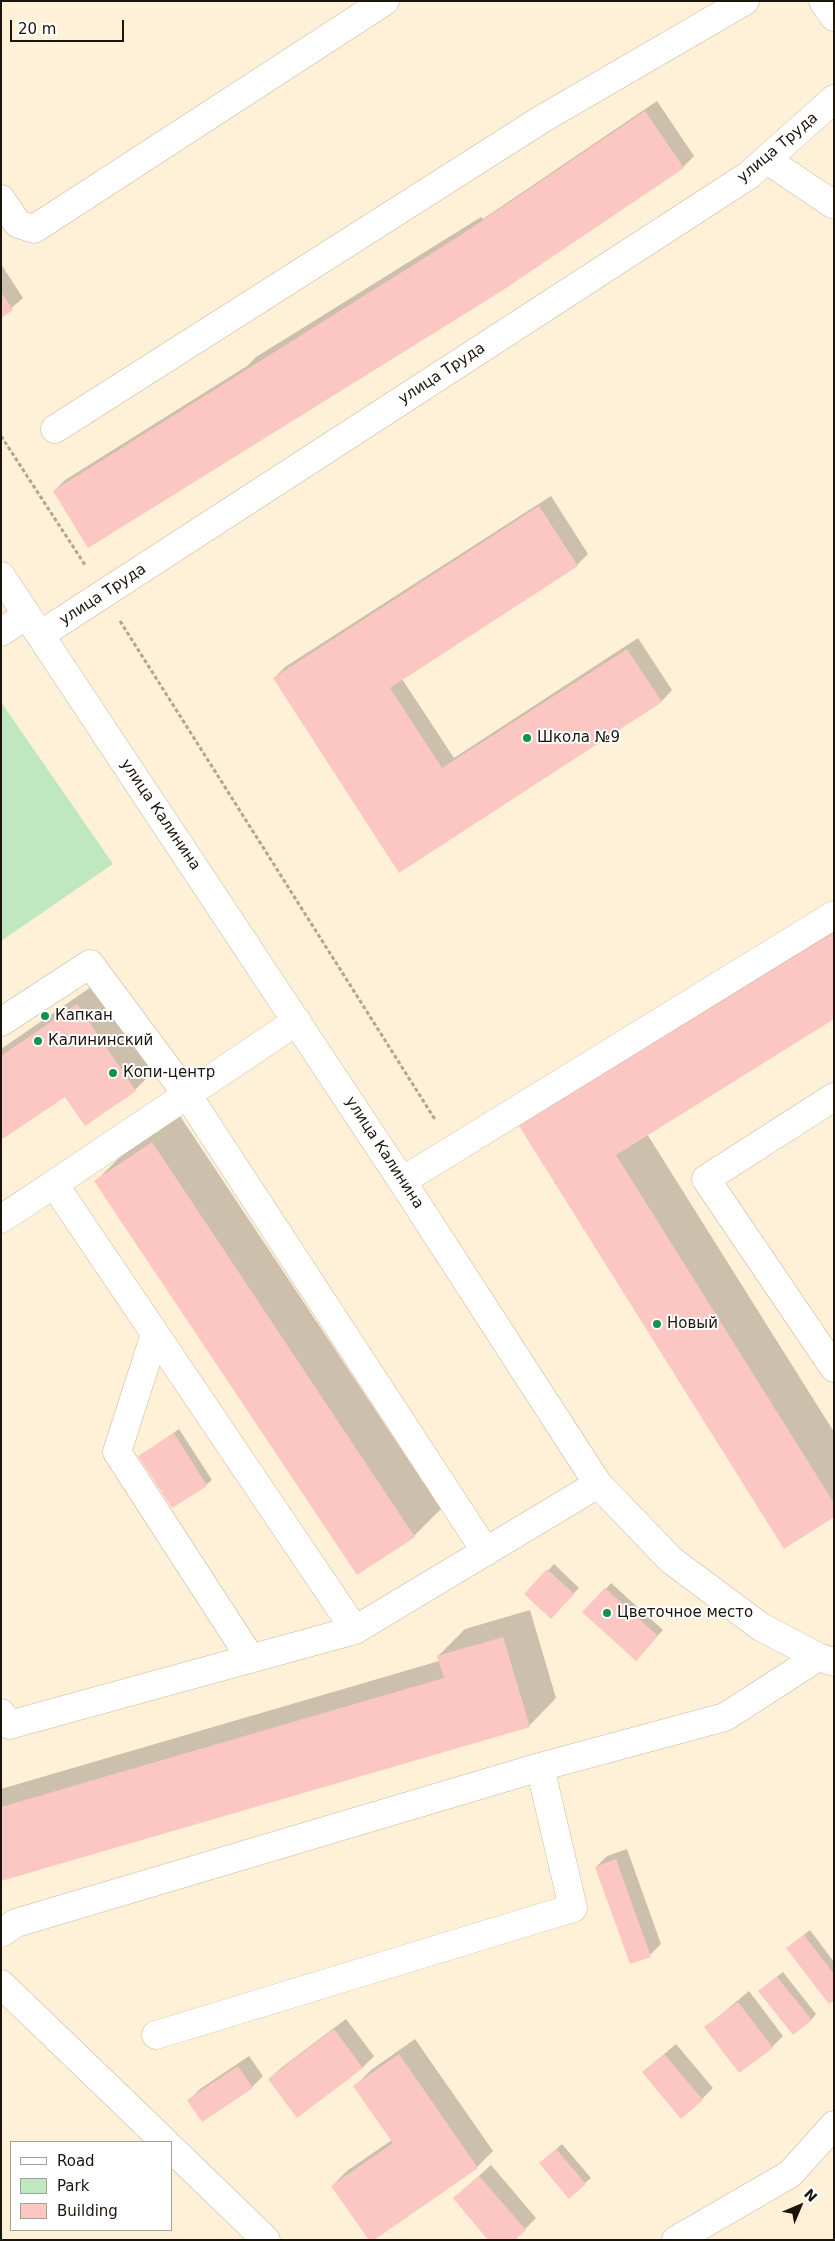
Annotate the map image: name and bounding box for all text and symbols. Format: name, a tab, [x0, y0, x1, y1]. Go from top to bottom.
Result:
scale bar	[12, 10, 126, 42]
text: 20 m	[18, 20, 56, 38]
street label: улица Труда	[734, 109, 822, 187]
street label: улица Труда	[395, 339, 489, 409]
street label: улица Труда	[56, 560, 150, 630]
place label: Школа №9	[537, 729, 620, 747]
marker: Школа №9	[521, 732, 533, 744]
street label: улица Калинина	[116, 756, 204, 874]
place label: Капкан	[55, 1007, 113, 1025]
marker: Капкан	[39, 1010, 51, 1022]
place label: Калининский	[48, 1032, 153, 1050]
marker: Калининский	[32, 1035, 44, 1047]
place label: Копи-центр	[123, 1064, 215, 1082]
marker: Копи-центр	[107, 1067, 119, 1079]
street label: улица Калинина	[341, 1094, 427, 1212]
place label: Новый	[667, 1315, 718, 1333]
marker: Новый	[651, 1318, 663, 1330]
place label: Цветочное место	[617, 1604, 753, 1622]
marker: Цветочное место	[601, 1607, 613, 1619]
legend	[10, 2141, 172, 2231]
text: Road	[57, 2152, 95, 2170]
text: Park	[57, 2177, 89, 2195]
north arrow	[775, 2181, 825, 2231]
text: N	[801, 2186, 820, 2205]
text: Building	[57, 2202, 118, 2220]

